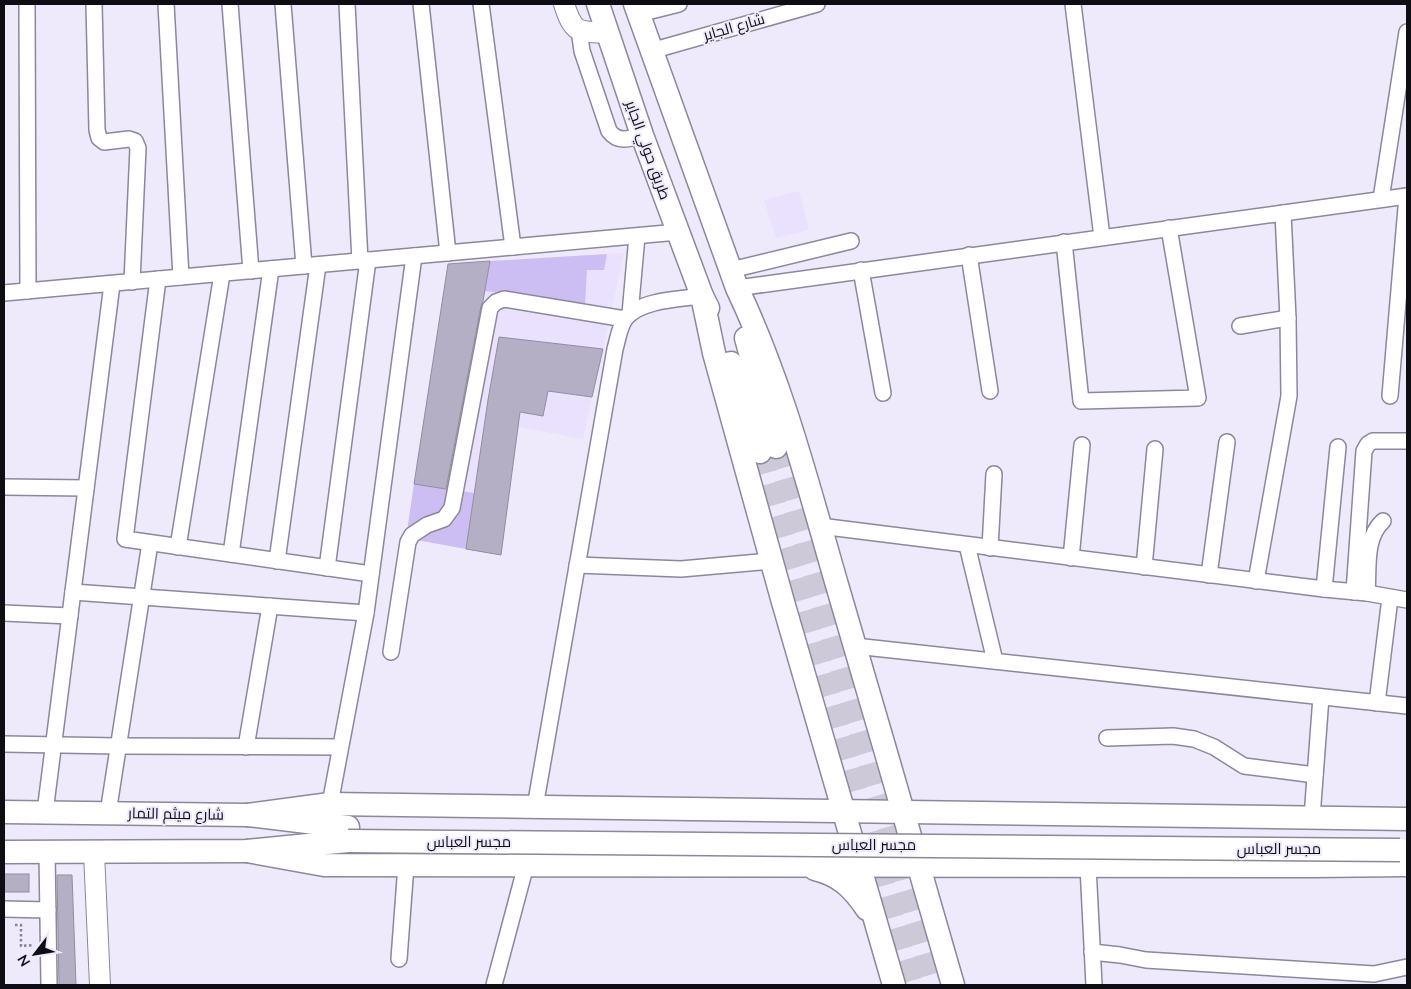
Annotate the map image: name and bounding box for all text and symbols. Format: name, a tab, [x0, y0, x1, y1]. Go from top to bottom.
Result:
street label: شارع الجاير	[700, 9, 767, 47]
street label: طريق حولي الجاير	[619, 97, 675, 203]
street label: شارع ميثم التمار	[127, 803, 224, 826]
street label: مجسر العباس	[427, 832, 511, 852]
street label: مجسر العباس	[832, 835, 916, 855]
street label: مجسر العباس	[1237, 839, 1321, 859]
north arrow	[10, 929, 60, 979]
text: N	[13, 951, 35, 970]

